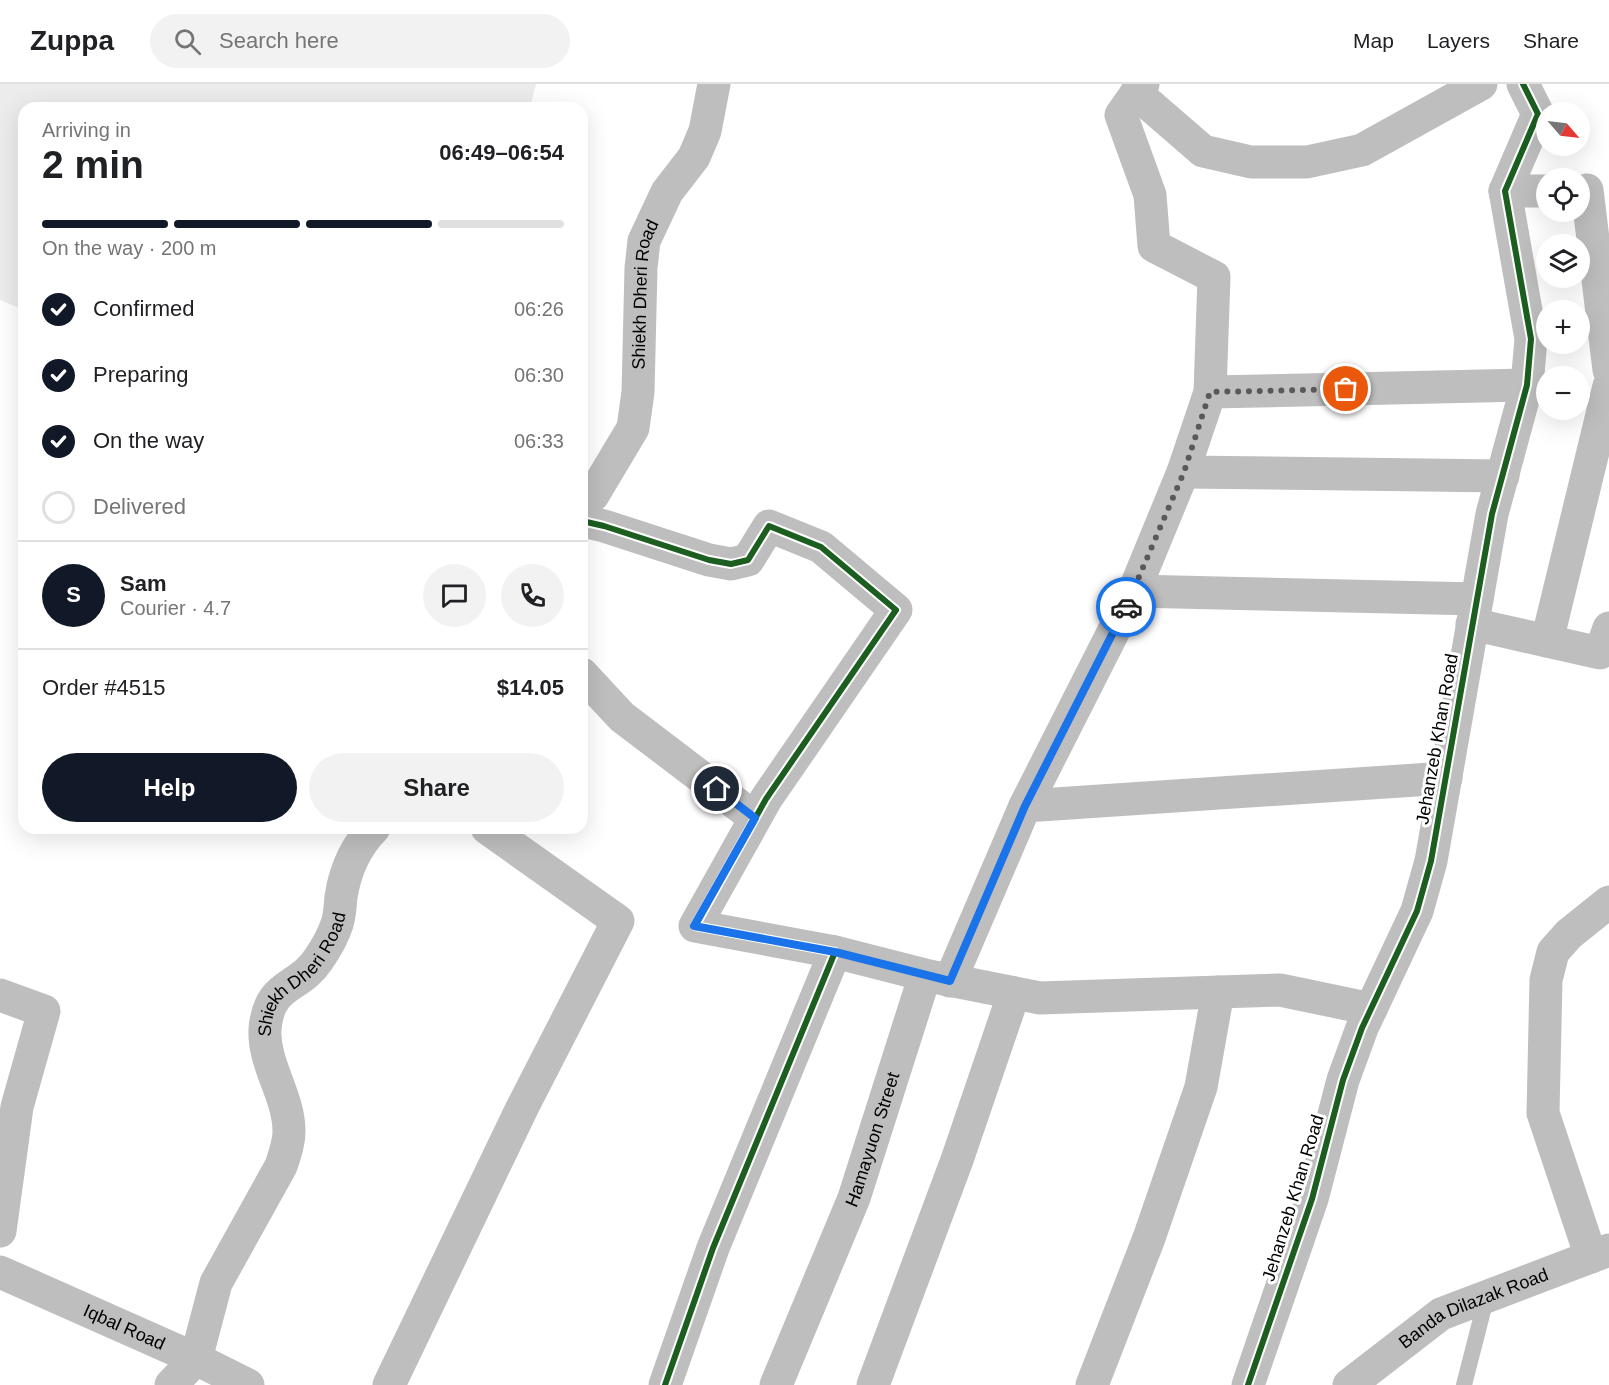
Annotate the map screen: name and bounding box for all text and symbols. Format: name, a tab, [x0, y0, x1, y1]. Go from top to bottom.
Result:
search box	[150, 14, 570, 68]
text: Zuppa	[30, 25, 114, 56]
icon: search	[171, 25, 204, 58]
text: Search here	[219, 28, 339, 53]
text: Map	[1353, 29, 1394, 52]
text: Layers	[1427, 29, 1490, 52]
text: Share	[1523, 29, 1579, 52]
north arrow	[1536, 102, 1590, 156]
map controls	[1536, 102, 1590, 420]
text: Arriving in	[42, 119, 131, 141]
text: 06:49–06:54	[439, 140, 564, 165]
text: 2 min	[42, 143, 144, 186]
button: locate	[1536, 168, 1590, 222]
street label: Shiekh Dheri Road	[629, 216, 663, 370]
button: layers	[1536, 234, 1590, 288]
text: On the way · 200 m	[42, 237, 217, 259]
icon: check	[42, 293, 75, 326]
text: Confirmed	[93, 296, 194, 321]
text: 06:26	[514, 298, 564, 320]
button: +	[1536, 300, 1590, 354]
icon: check	[42, 359, 75, 392]
text: Preparing	[93, 362, 188, 387]
pin	[1320, 363, 1371, 414]
text: 06:30	[514, 364, 564, 386]
button: −	[1536, 366, 1590, 420]
icon: bag	[1329, 372, 1362, 405]
icon: check	[42, 425, 75, 458]
text: On the way	[93, 428, 204, 453]
text: 06:33	[514, 430, 564, 452]
text: Delivered	[93, 494, 186, 519]
button: chat	[423, 564, 486, 627]
button: phone	[501, 564, 564, 627]
text: Sam	[120, 571, 166, 596]
courier	[1096, 577, 1156, 637]
text: S	[66, 582, 81, 607]
icon: car	[1110, 591, 1143, 624]
text: Courier · 4.7	[120, 597, 231, 619]
street label: Jehanzeb Khan Road	[1412, 652, 1462, 826]
text: Order #4515	[42, 675, 166, 700]
text: $14.05	[497, 675, 564, 700]
button: Help	[42, 753, 297, 822]
button: Share	[309, 753, 564, 822]
pin	[691, 763, 742, 814]
icon: home	[700, 772, 733, 805]
street label: Shiekh Dheri Road	[255, 910, 350, 1037]
street label: Hamayuon Street	[841, 1070, 903, 1210]
street label: Jehanzeb Khan Road	[1258, 1112, 1328, 1284]
street label: Banda Dilazak Road	[1395, 1264, 1551, 1353]
street label: Iqbal Road	[80, 1300, 168, 1354]

